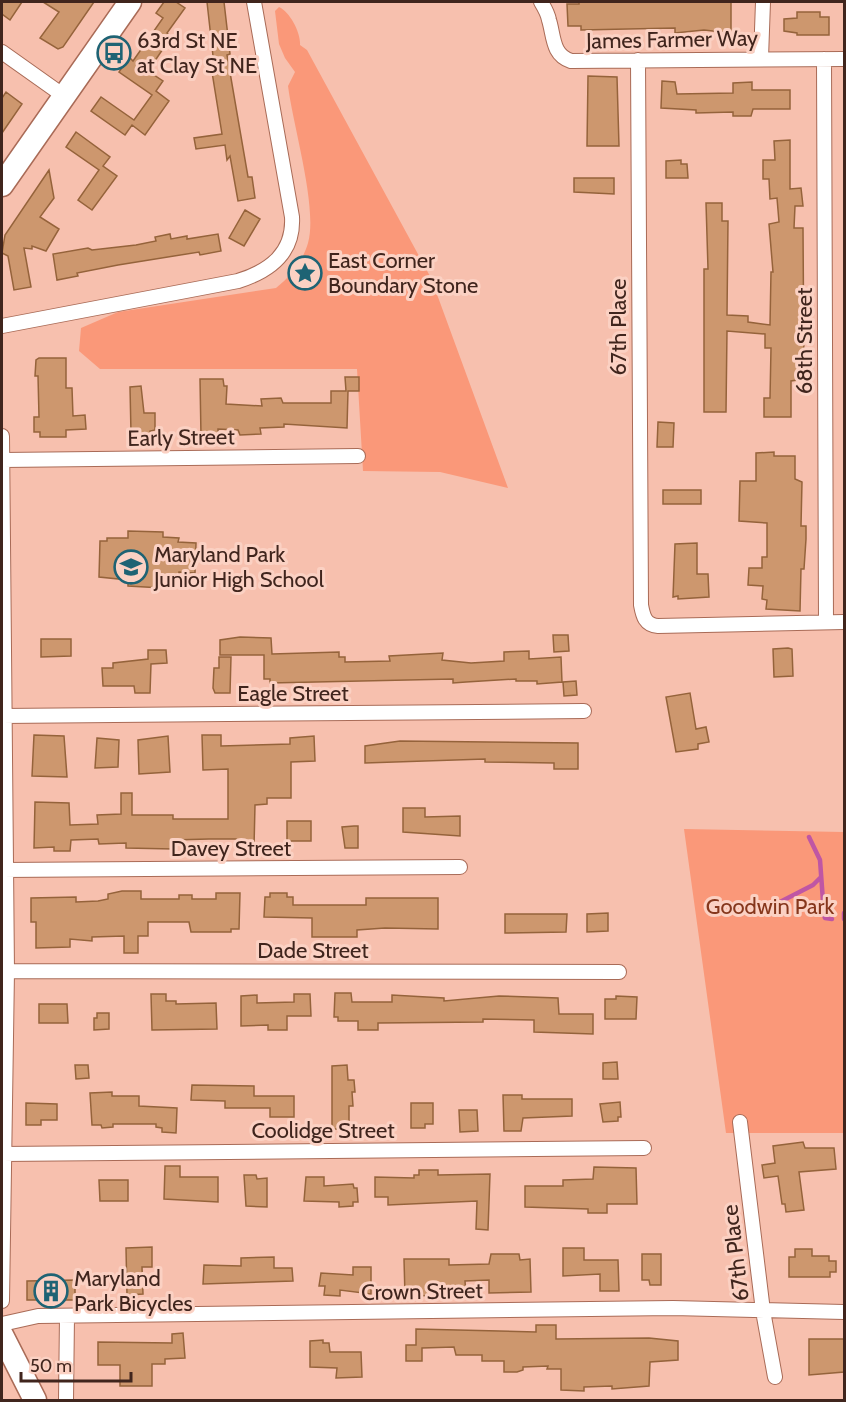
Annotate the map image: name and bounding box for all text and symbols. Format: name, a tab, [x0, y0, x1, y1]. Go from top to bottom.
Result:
street label: James Farmer Way	[585, 25, 758, 55]
place label: 63rd St NE at Clay St NE	[137, 27, 257, 79]
bus stop icon: 63rd St NE at Clay St NE	[96, 35, 132, 71]
place label: East Corner Boundary Stone	[328, 247, 478, 299]
place icon: East Corner Boundary Stone	[287, 255, 323, 291]
street label: 67th Place	[605, 279, 632, 376]
street label: 68th Street	[791, 287, 818, 394]
street label: Early Street	[127, 423, 235, 452]
place label: Maryland Park Junior High School	[153, 541, 325, 593]
school or university icon: Maryland Park Junior High School	[113, 549, 149, 585]
street label: Eagle Street	[237, 680, 349, 707]
street label: Davey Street	[171, 835, 292, 862]
park label: Goodwin Park	[706, 893, 834, 920]
street label: Dade Street	[257, 937, 369, 964]
street label: Coolidge Street	[251, 1117, 395, 1144]
street label: 67th Place	[716, 1203, 755, 1303]
place label: Maryland Park Bicycles	[74, 1265, 193, 1317]
building icon: Maryland Park Bicycles	[33, 1273, 69, 1309]
street label: Crown Street	[361, 1277, 484, 1306]
scale bar	[21, 1345, 130, 1383]
text: 50 m	[30, 1355, 72, 1377]

